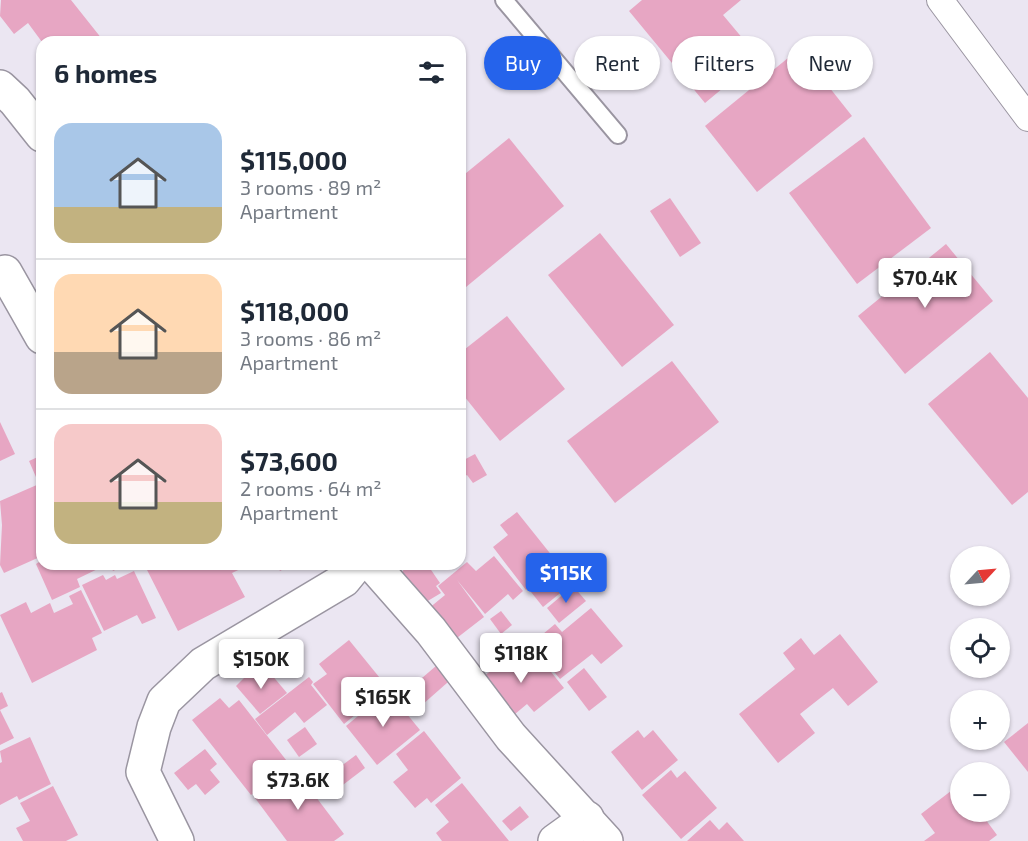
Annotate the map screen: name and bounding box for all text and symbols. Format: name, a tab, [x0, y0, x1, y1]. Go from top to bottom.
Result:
chip: Buy	[484, 36, 562, 90]
chip: Rent	[574, 36, 660, 90]
chip: Filters	[672, 36, 775, 90]
chip: New	[787, 36, 873, 90]
icon: filters	[415, 56, 448, 89]
text: 6 homes	[54, 57, 157, 88]
text: $115,000	[240, 144, 347, 175]
icon: home	[102, 147, 174, 219]
text: 3 rooms · 89 m²	[240, 175, 381, 199]
text: Apartment	[240, 199, 338, 223]
pin: $70.4K	[876, 258, 974, 309]
text: $70.4K	[893, 265, 958, 289]
text: $118,000	[240, 295, 349, 326]
icon: home	[102, 298, 174, 370]
text: 3 rooms · 86 m²	[240, 326, 381, 350]
text: Apartment	[240, 350, 338, 374]
text: $73,600	[240, 445, 338, 476]
icon: home	[102, 448, 174, 520]
text: 2 rooms · 64 m²	[240, 476, 382, 500]
text: Apartment	[240, 500, 338, 524]
north arrow	[950, 546, 1010, 606]
map controls	[950, 546, 1010, 822]
pin: $115K	[524, 553, 608, 604]
text: $115K	[540, 560, 592, 584]
button: locate	[950, 618, 1010, 678]
pin: $118K	[479, 633, 563, 684]
pin: $150K	[219, 639, 303, 690]
text: $118K	[494, 640, 548, 664]
text: $150K	[233, 646, 289, 670]
pin: $165K	[341, 677, 425, 728]
text: $165K	[355, 684, 411, 708]
button: +	[950, 690, 1010, 750]
pin: $73.6K	[249, 760, 347, 811]
button: −	[950, 762, 1010, 822]
text: $73.6K	[267, 767, 329, 791]

